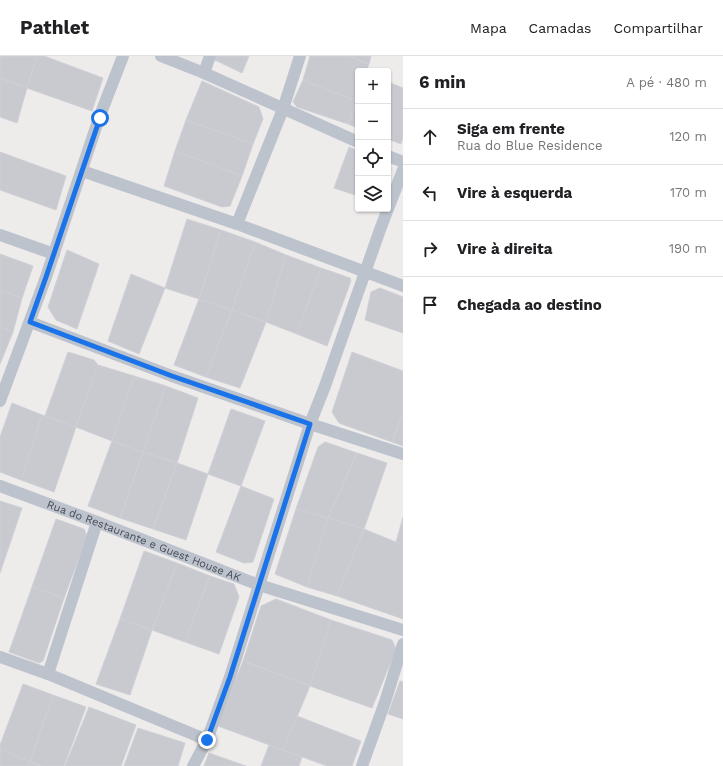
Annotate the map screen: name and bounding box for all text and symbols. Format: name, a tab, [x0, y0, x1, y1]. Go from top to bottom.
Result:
text: Pathlet	[20, 16, 89, 39]
text: Mapa	[470, 20, 507, 36]
text: Camadas	[529, 20, 591, 36]
text: Compartilhar	[613, 20, 703, 36]
map controls	[355, 68, 391, 212]
button: +	[355, 68, 391, 104]
text: 6 min	[419, 72, 466, 92]
text: A pé · 480 m	[626, 75, 707, 90]
button: −	[355, 104, 391, 140]
route start	[91, 109, 109, 127]
text: Siga em frente	[457, 120, 565, 138]
icon: ahead	[419, 126, 441, 148]
text: 120 m	[669, 129, 707, 144]
text: Rua do Blue Residence	[457, 138, 603, 153]
button: locate	[355, 140, 391, 176]
button: layers	[355, 176, 391, 212]
icon: left	[419, 182, 441, 204]
text: Vire à esquerda	[457, 184, 572, 202]
text: 170 m	[670, 185, 707, 200]
icon: right	[419, 238, 441, 260]
text: Vire à direita	[457, 240, 552, 258]
text: 190 m	[669, 241, 707, 256]
icon: arrive	[419, 294, 441, 316]
text: Chegada ao destino	[457, 296, 602, 314]
street label: Rua do Restaurante e Guest House AK	[45, 498, 243, 584]
route end	[198, 731, 216, 749]

